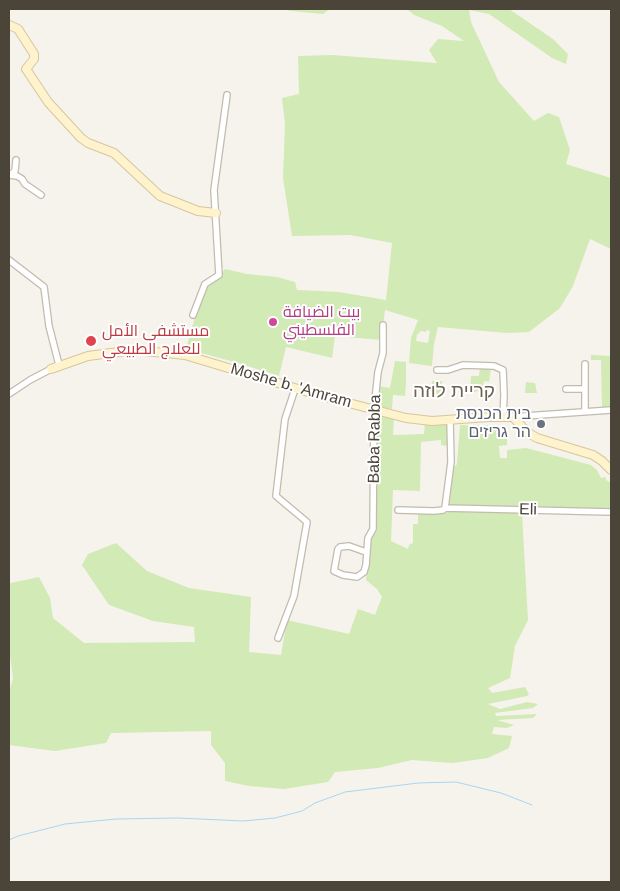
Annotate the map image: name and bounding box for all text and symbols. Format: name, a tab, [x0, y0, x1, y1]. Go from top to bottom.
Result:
place label: بيت الضيافة الفلسطيني	[283, 303, 360, 341]
marker: بيت الضيافة الفلسطيني	[267, 316, 279, 328]
place label: مستشفى الأمل للعلاج الطبيعي	[102, 322, 209, 360]
marker: مستشفى الأمل للعلاج الطبيعي	[84, 334, 98, 348]
street label: Moshe b. 'Amram	[228, 360, 354, 412]
district label: קריית לוזה	[413, 381, 495, 403]
street label: Baba Rabba	[365, 394, 385, 484]
place label: בית הכנסת הר גריזים	[456, 405, 531, 443]
marker: בית הכנסת הר גריזים	[535, 418, 547, 430]
street label: Eli	[519, 500, 537, 520]

